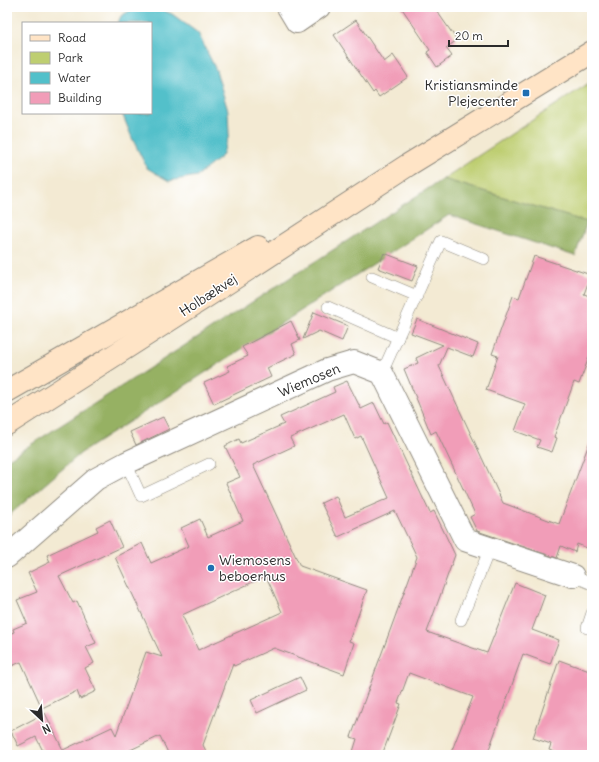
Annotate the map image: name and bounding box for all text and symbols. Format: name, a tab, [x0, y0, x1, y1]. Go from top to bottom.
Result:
legend	[22, 22, 152, 114]
scale bar	[449, 22, 508, 48]
text: 20 m	[455, 28, 483, 43]
text: Road	[58, 30, 86, 45]
text: Park	[58, 50, 83, 65]
text: Water	[58, 70, 91, 85]
place label: Kristiansminde Plejecenter	[425, 76, 518, 110]
marker: Kristiansminde Plejecenter	[521, 88, 531, 98]
text: Building	[58, 90, 102, 105]
street label: Holbækvej	[176, 270, 240, 320]
street label: Wiemosen	[275, 359, 343, 401]
place label: Wiemosens beboerhus	[219, 551, 291, 585]
marker: Wiemosens beboerhus	[206, 563, 216, 573]
north arrow	[22, 700, 62, 740]
text: N	[40, 721, 53, 737]

